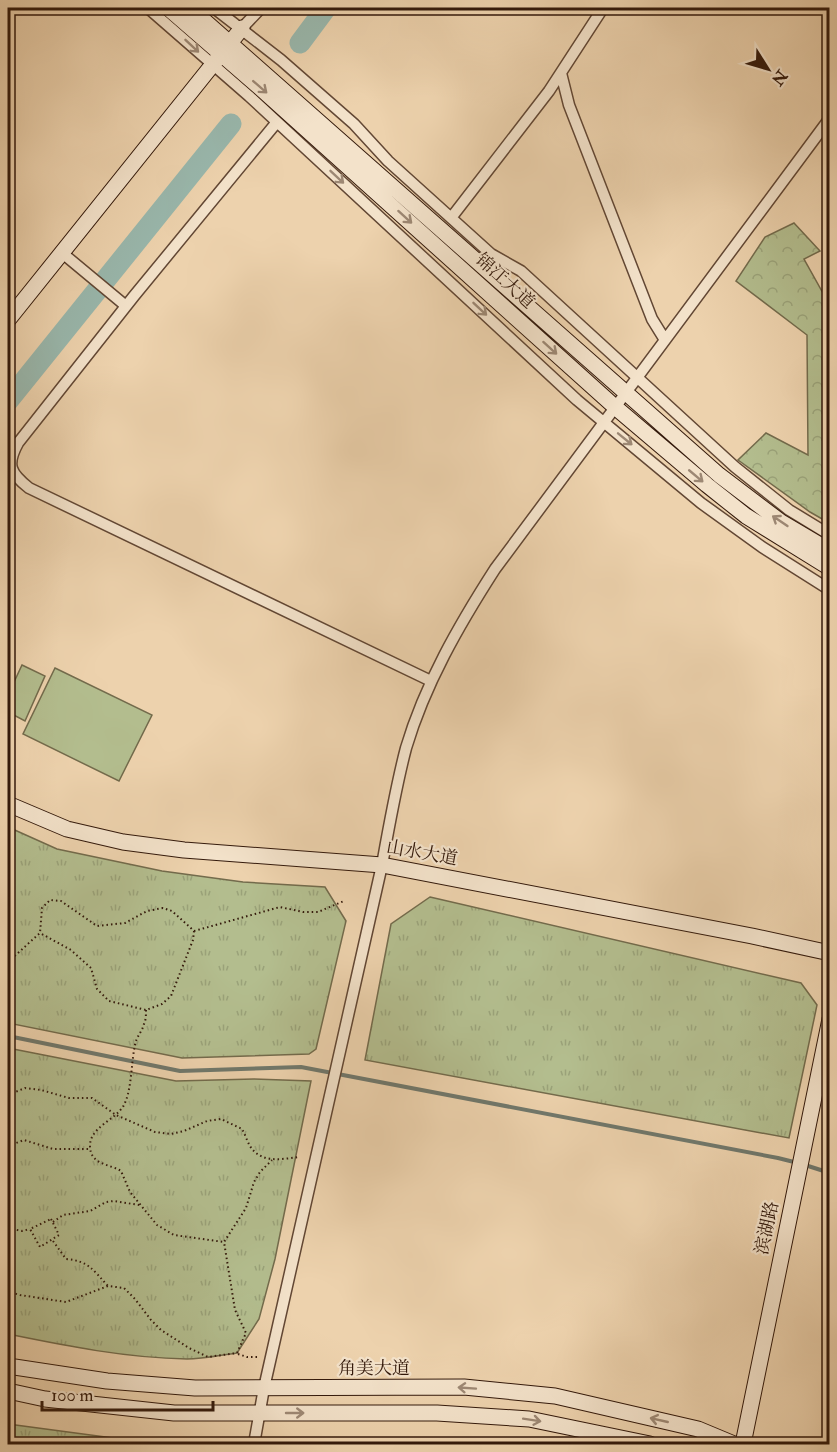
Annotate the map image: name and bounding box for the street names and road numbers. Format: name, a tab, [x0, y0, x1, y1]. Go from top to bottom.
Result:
street label: 锦江大道	[471, 248, 539, 314]
street label: 山水大道	[385, 835, 459, 871]
street label: 滨湖路	[750, 1199, 784, 1257]
street label: 角美大道	[338, 1357, 410, 1380]

